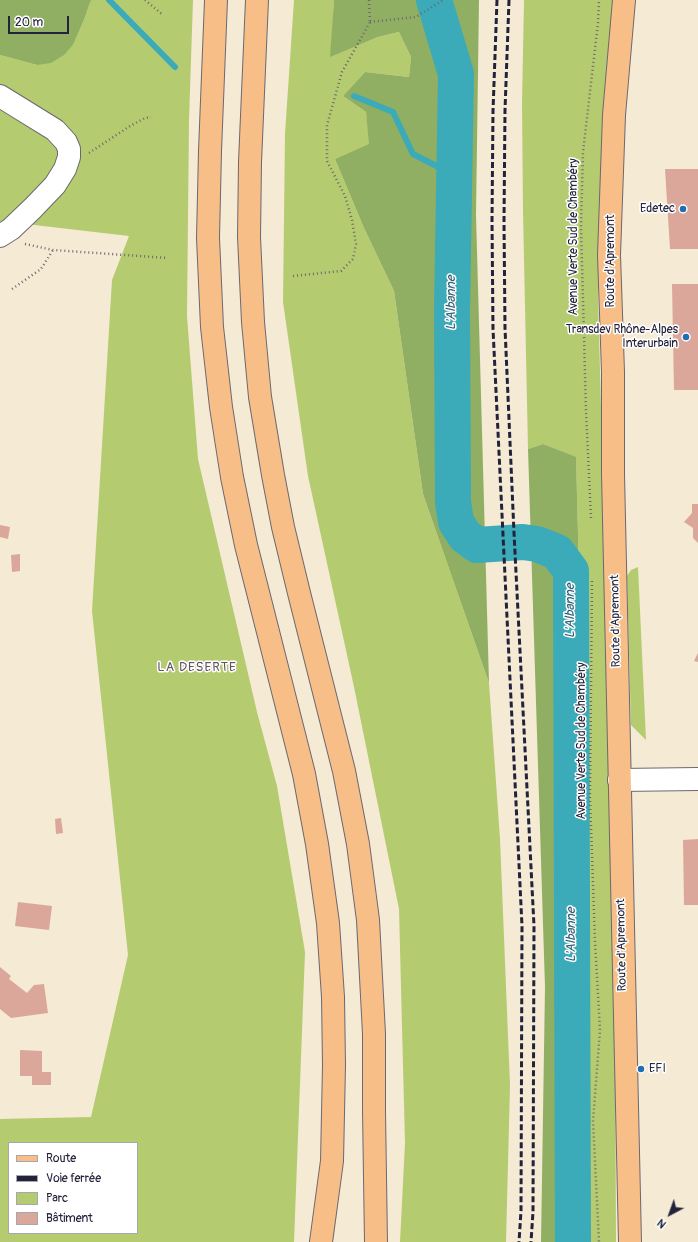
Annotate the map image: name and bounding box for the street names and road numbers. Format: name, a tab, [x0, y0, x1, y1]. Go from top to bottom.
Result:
street label: Avenue Verte Sud de Chambéry	[567, 158, 581, 316]
street label: Route d'Apremont	[604, 215, 618, 307]
street label: Route d'Apremont	[608, 574, 624, 668]
street label: Avenue Verte Sud de Chambéry	[575, 662, 589, 820]
street label: Route d'Apremont	[614, 898, 630, 992]

